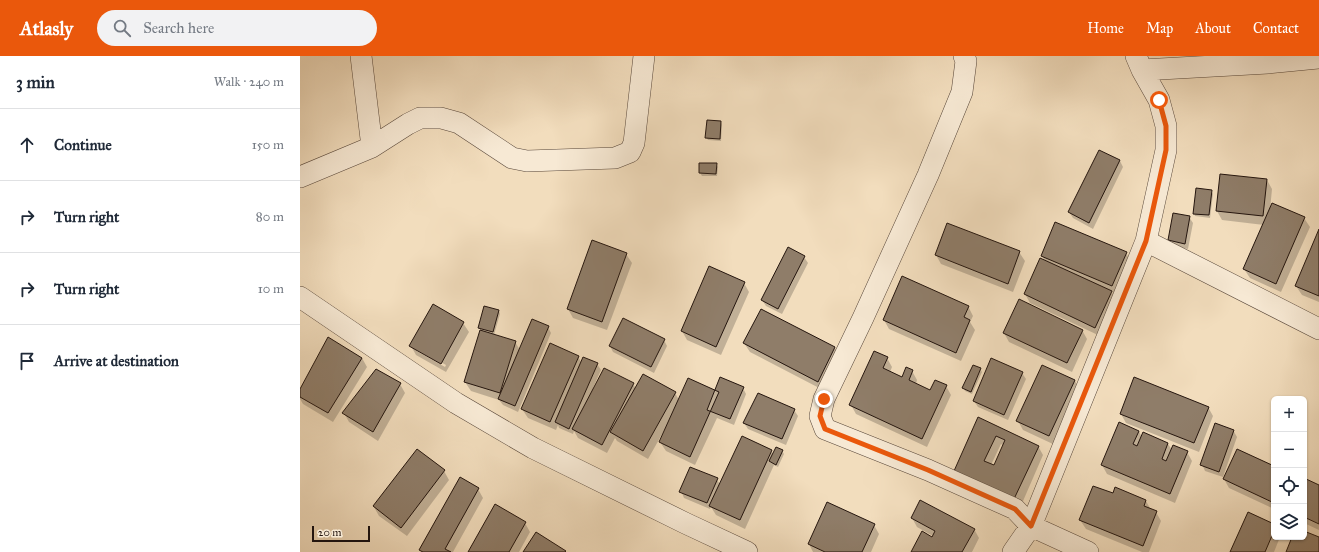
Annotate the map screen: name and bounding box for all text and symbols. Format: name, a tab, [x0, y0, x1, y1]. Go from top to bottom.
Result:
search box	[97, 10, 377, 46]
text: Atlasly	[20, 17, 73, 40]
icon: search	[111, 17, 133, 39]
text: Search here	[143, 19, 214, 37]
text: Home	[1087, 20, 1124, 37]
text: Map	[1146, 20, 1173, 37]
text: About	[1195, 20, 1231, 37]
text: Contact	[1253, 20, 1299, 37]
text: 3 min	[16, 72, 55, 93]
text: Walk · 240 m	[214, 74, 284, 90]
route start	[1150, 91, 1168, 109]
icon: ahead	[16, 134, 38, 156]
text: Continue	[54, 136, 112, 154]
text: 150 m	[252, 137, 284, 153]
icon: right	[16, 206, 38, 228]
text: Turn right	[54, 208, 119, 226]
text: 80 m	[256, 209, 284, 225]
icon: right	[16, 278, 38, 300]
text: Turn right	[54, 280, 119, 298]
text: 10 m	[258, 281, 284, 297]
icon: arrive	[16, 350, 38, 372]
text: Arrive at destination	[54, 352, 179, 370]
route end	[815, 390, 833, 408]
map controls	[1271, 396, 1307, 540]
button: +	[1271, 396, 1307, 432]
button: −	[1271, 432, 1307, 468]
button: locate	[1271, 468, 1307, 504]
button: layers	[1271, 504, 1307, 540]
scale bar	[312, 524, 370, 543]
text: 20 m	[318, 526, 341, 539]

